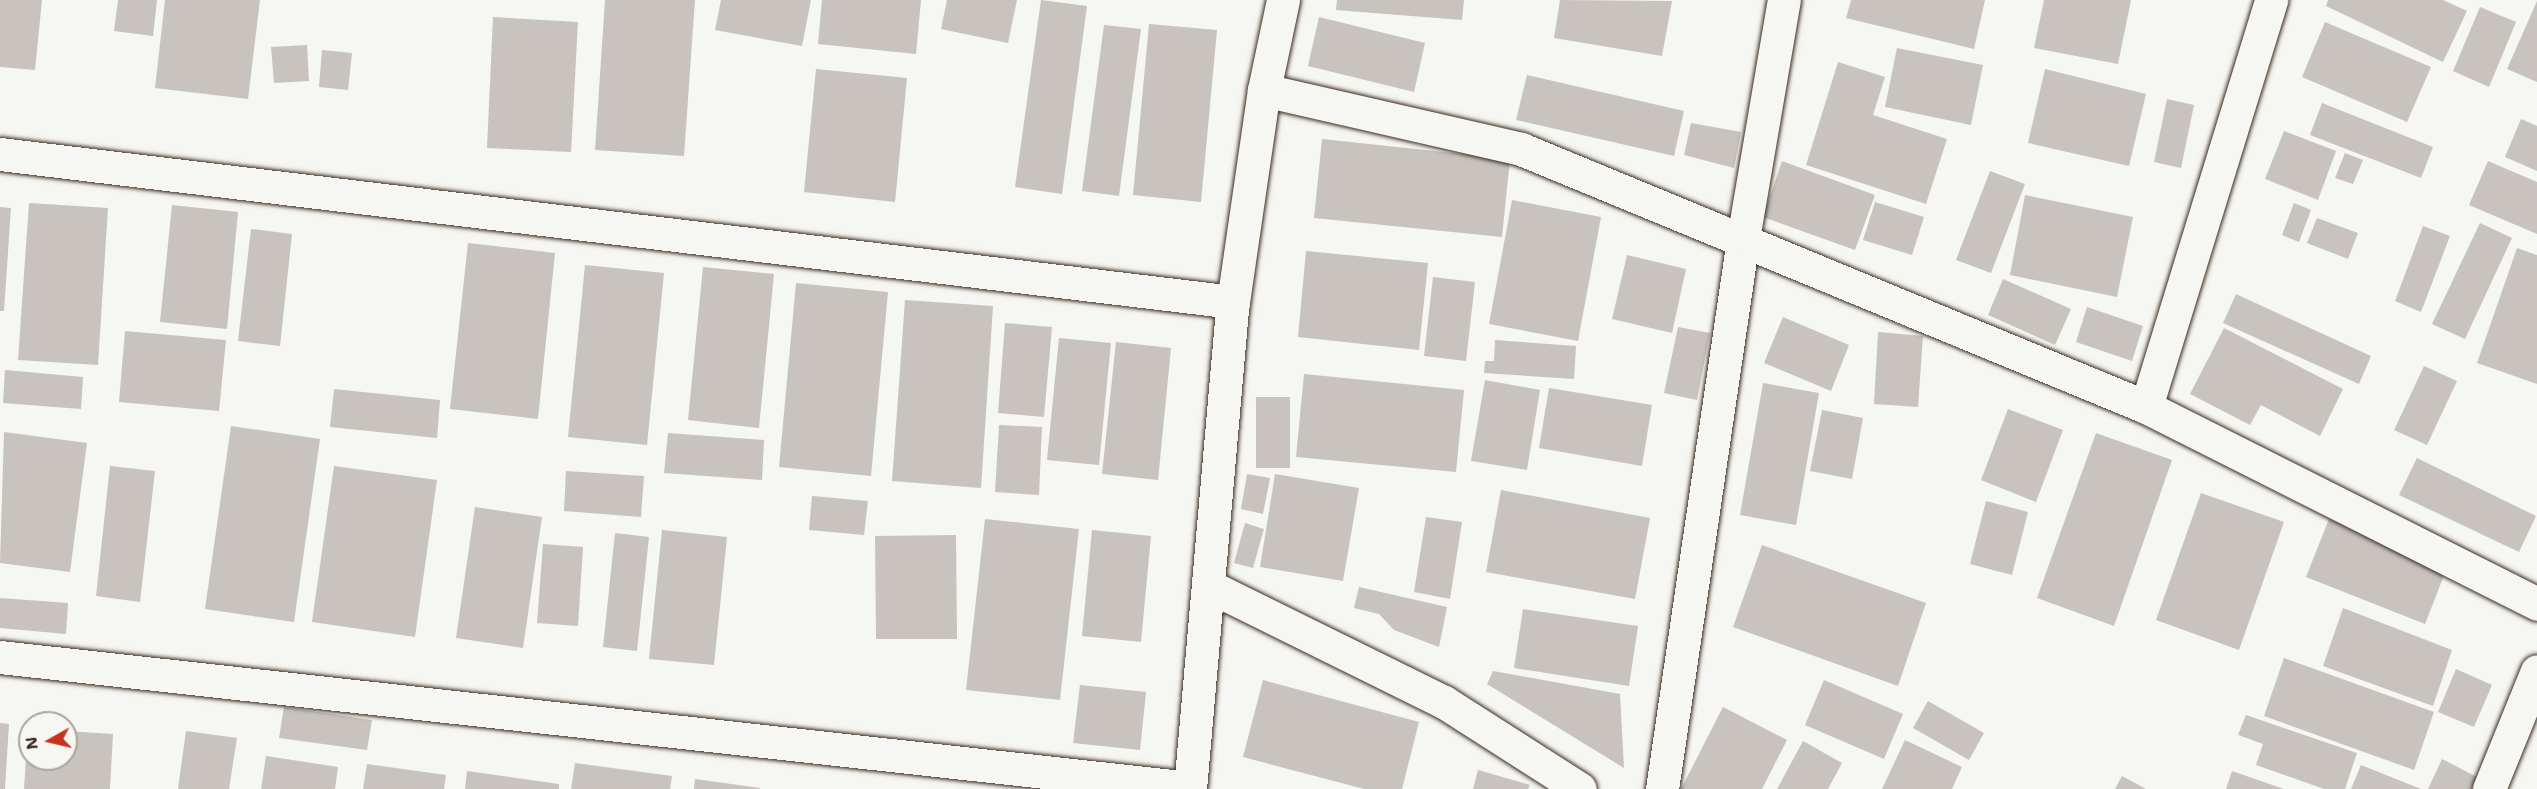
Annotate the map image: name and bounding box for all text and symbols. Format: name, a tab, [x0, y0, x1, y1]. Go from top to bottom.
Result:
north arrow	[18, 711, 78, 771]
text: N	[20, 736, 43, 751]

